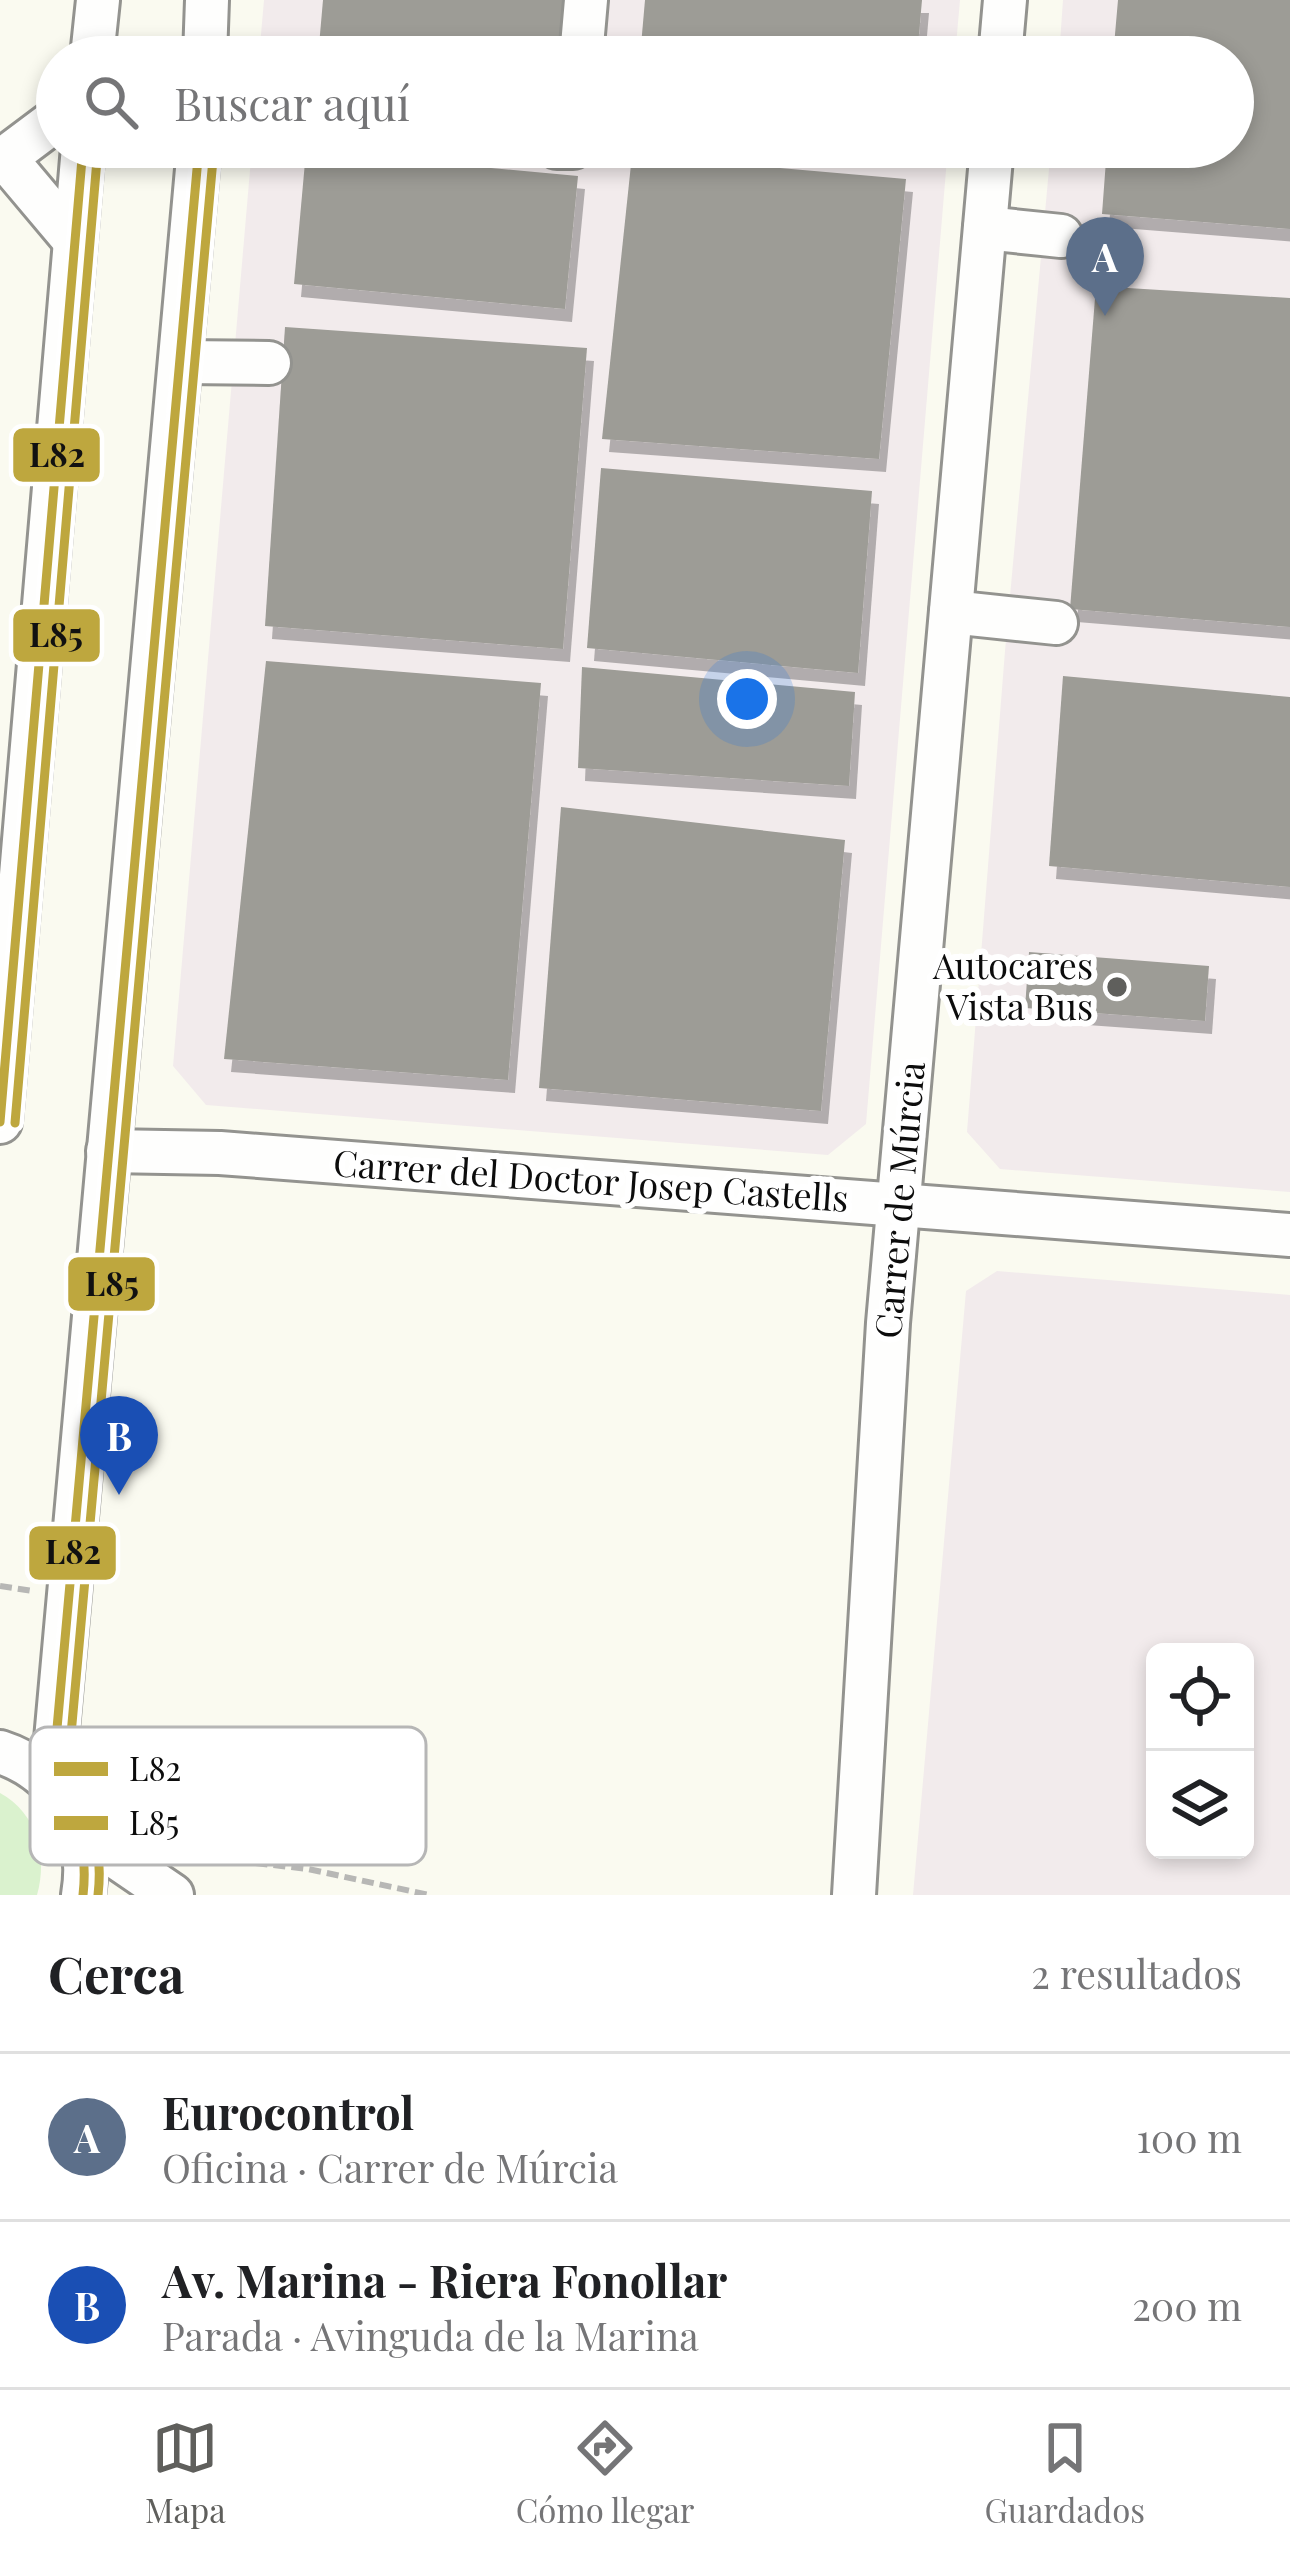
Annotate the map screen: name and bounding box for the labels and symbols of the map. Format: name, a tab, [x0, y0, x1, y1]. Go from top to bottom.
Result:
pin: A	[1066, 217, 1144, 316]
line badge: L82	[11, 426, 102, 484]
text: L82	[29, 431, 85, 475]
line badge: L85	[11, 607, 102, 664]
text: L85	[29, 611, 83, 655]
your location	[717, 669, 777, 729]
place label: Autocares Vista Bus	[932, 940, 1093, 1029]
marker: Autocares Vista Bus	[1104, 974, 1130, 1000]
street label: Carrer de Múrcia	[862, 1059, 934, 1340]
street label: Carrer del Doctor Josep Castells	[332, 1137, 850, 1221]
line badge: L85	[66, 1255, 157, 1313]
text: L85	[85, 1260, 139, 1304]
pin: B	[80, 1396, 158, 1495]
line badge: L82	[27, 1524, 118, 1582]
text: L82	[45, 1528, 101, 1572]
legend	[30, 1727, 426, 1865]
text: L82	[129, 1745, 181, 1789]
text: L85	[129, 1799, 179, 1843]

